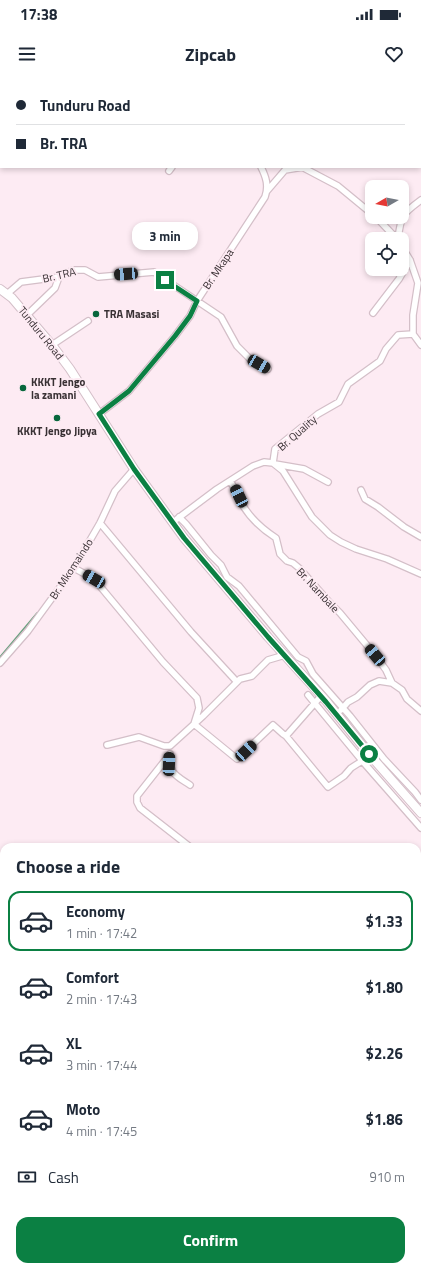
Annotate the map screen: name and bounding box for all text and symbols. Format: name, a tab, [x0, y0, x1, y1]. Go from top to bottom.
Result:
text: 17:38	[20, 3, 57, 26]
text: Zipcab	[185, 41, 236, 68]
icon: menu	[16, 43, 38, 65]
icon: heart	[383, 43, 405, 65]
text: Tunduru Road	[40, 94, 130, 117]
text: Br. TRA	[40, 132, 87, 155]
north arrow	[365, 180, 409, 224]
map controls	[365, 180, 409, 276]
callout: 3 min	[132, 222, 198, 250]
text: 3 min	[149, 226, 181, 246]
button: locate	[365, 232, 409, 276]
street label: Br. Mkapa	[198, 245, 238, 293]
street label: Br. TRA	[41, 263, 78, 287]
car	[114, 267, 138, 281]
route end	[156, 271, 174, 289]
street label: Tunduru Road	[15, 303, 68, 363]
place label: TRA Masasi	[104, 306, 160, 322]
marker: TRA Masasi	[91, 309, 101, 319]
car	[246, 353, 272, 375]
place label: KKKT Jengo la zamani	[31, 374, 86, 403]
marker: KKKT Jengo la zamani	[18, 383, 28, 393]
street label: Br. Quality	[274, 411, 321, 455]
marker: KKKT Jengo Jipya	[52, 413, 62, 423]
place label: KKKT Jengo Jipya	[17, 423, 97, 439]
car	[228, 483, 250, 509]
street label: Br. Mkomaindo	[45, 535, 97, 603]
street label: Br. Nambale	[293, 564, 343, 616]
car	[81, 568, 107, 590]
car	[363, 642, 387, 668]
car	[233, 738, 259, 764]
route start	[360, 745, 378, 763]
car	[163, 752, 175, 776]
text: Choose a ride	[16, 853, 120, 880]
text: Economy	[66, 900, 125, 923]
icon: car	[18, 903, 54, 939]
text: $1.33	[366, 910, 403, 933]
text: 1 min · 17:42	[66, 923, 137, 943]
text: Comfort	[66, 966, 119, 989]
icon: car	[18, 969, 54, 1005]
text: $1.80	[366, 976, 403, 999]
text: 2 min · 17:43	[66, 989, 137, 1009]
text: XL	[66, 1032, 82, 1055]
icon: car	[18, 1035, 54, 1071]
text: $2.26	[366, 1042, 403, 1065]
text: 3 min · 17:44	[66, 1055, 137, 1075]
text: Moto	[66, 1098, 100, 1121]
icon: car	[18, 1101, 54, 1137]
text: $1.86	[366, 1108, 403, 1131]
text: 4 min · 17:45	[66, 1121, 137, 1141]
icon: cash	[16, 1166, 38, 1188]
text: Cash	[48, 1166, 79, 1189]
text: 910 m	[369, 1167, 405, 1187]
button: Confirm	[16, 1217, 405, 1263]

